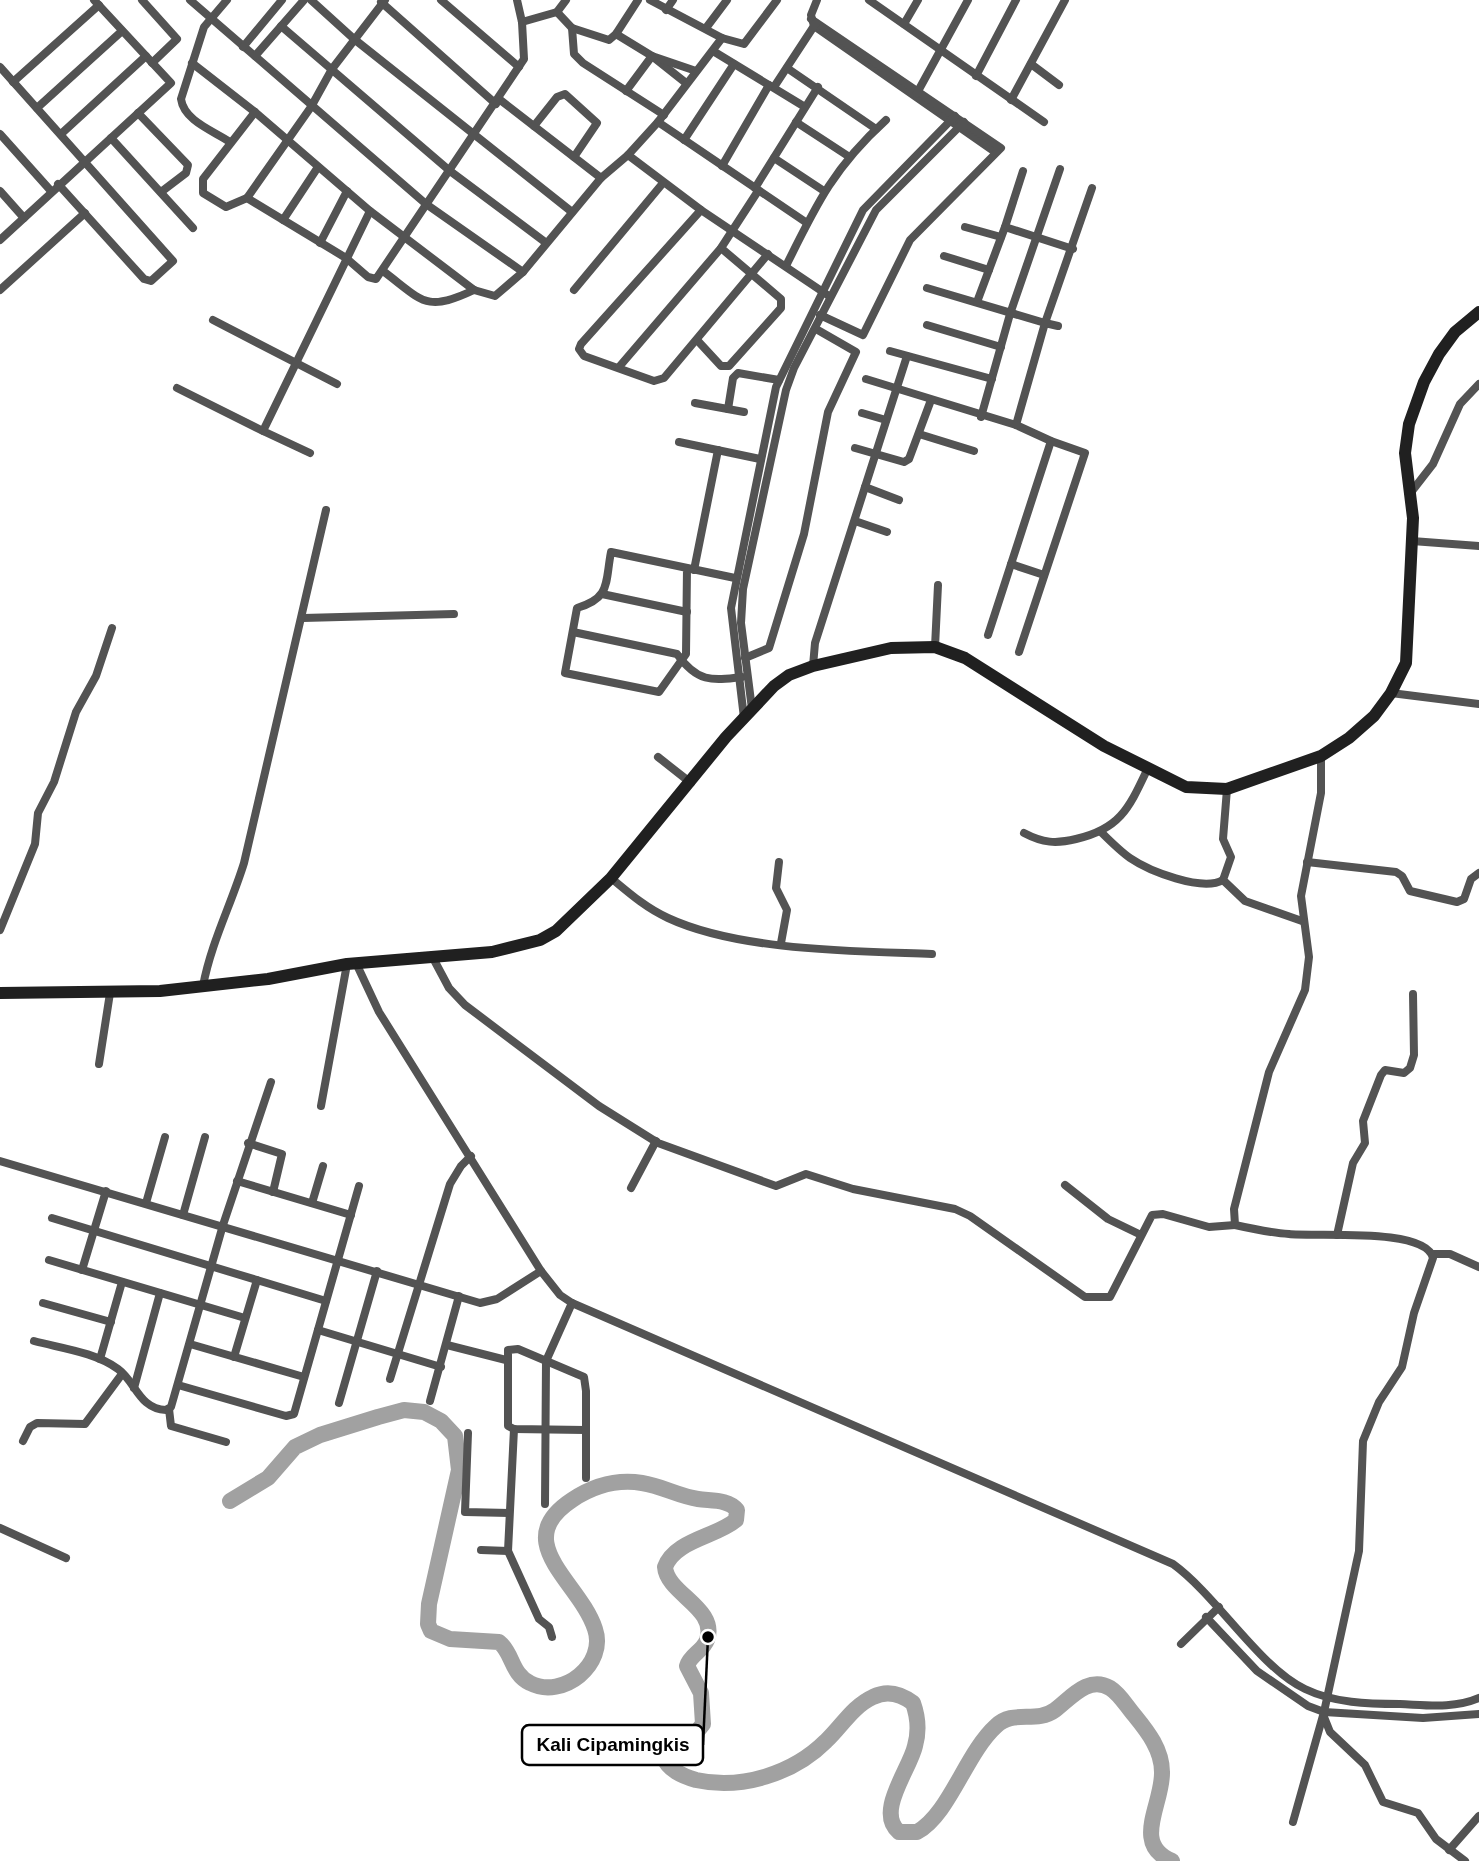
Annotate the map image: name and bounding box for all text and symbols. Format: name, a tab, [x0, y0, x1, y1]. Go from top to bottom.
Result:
callout: Kali Cipamingkis	[522, 1725, 703, 1765]
text: Kali Cipamingkis	[536, 1734, 690, 1755]

